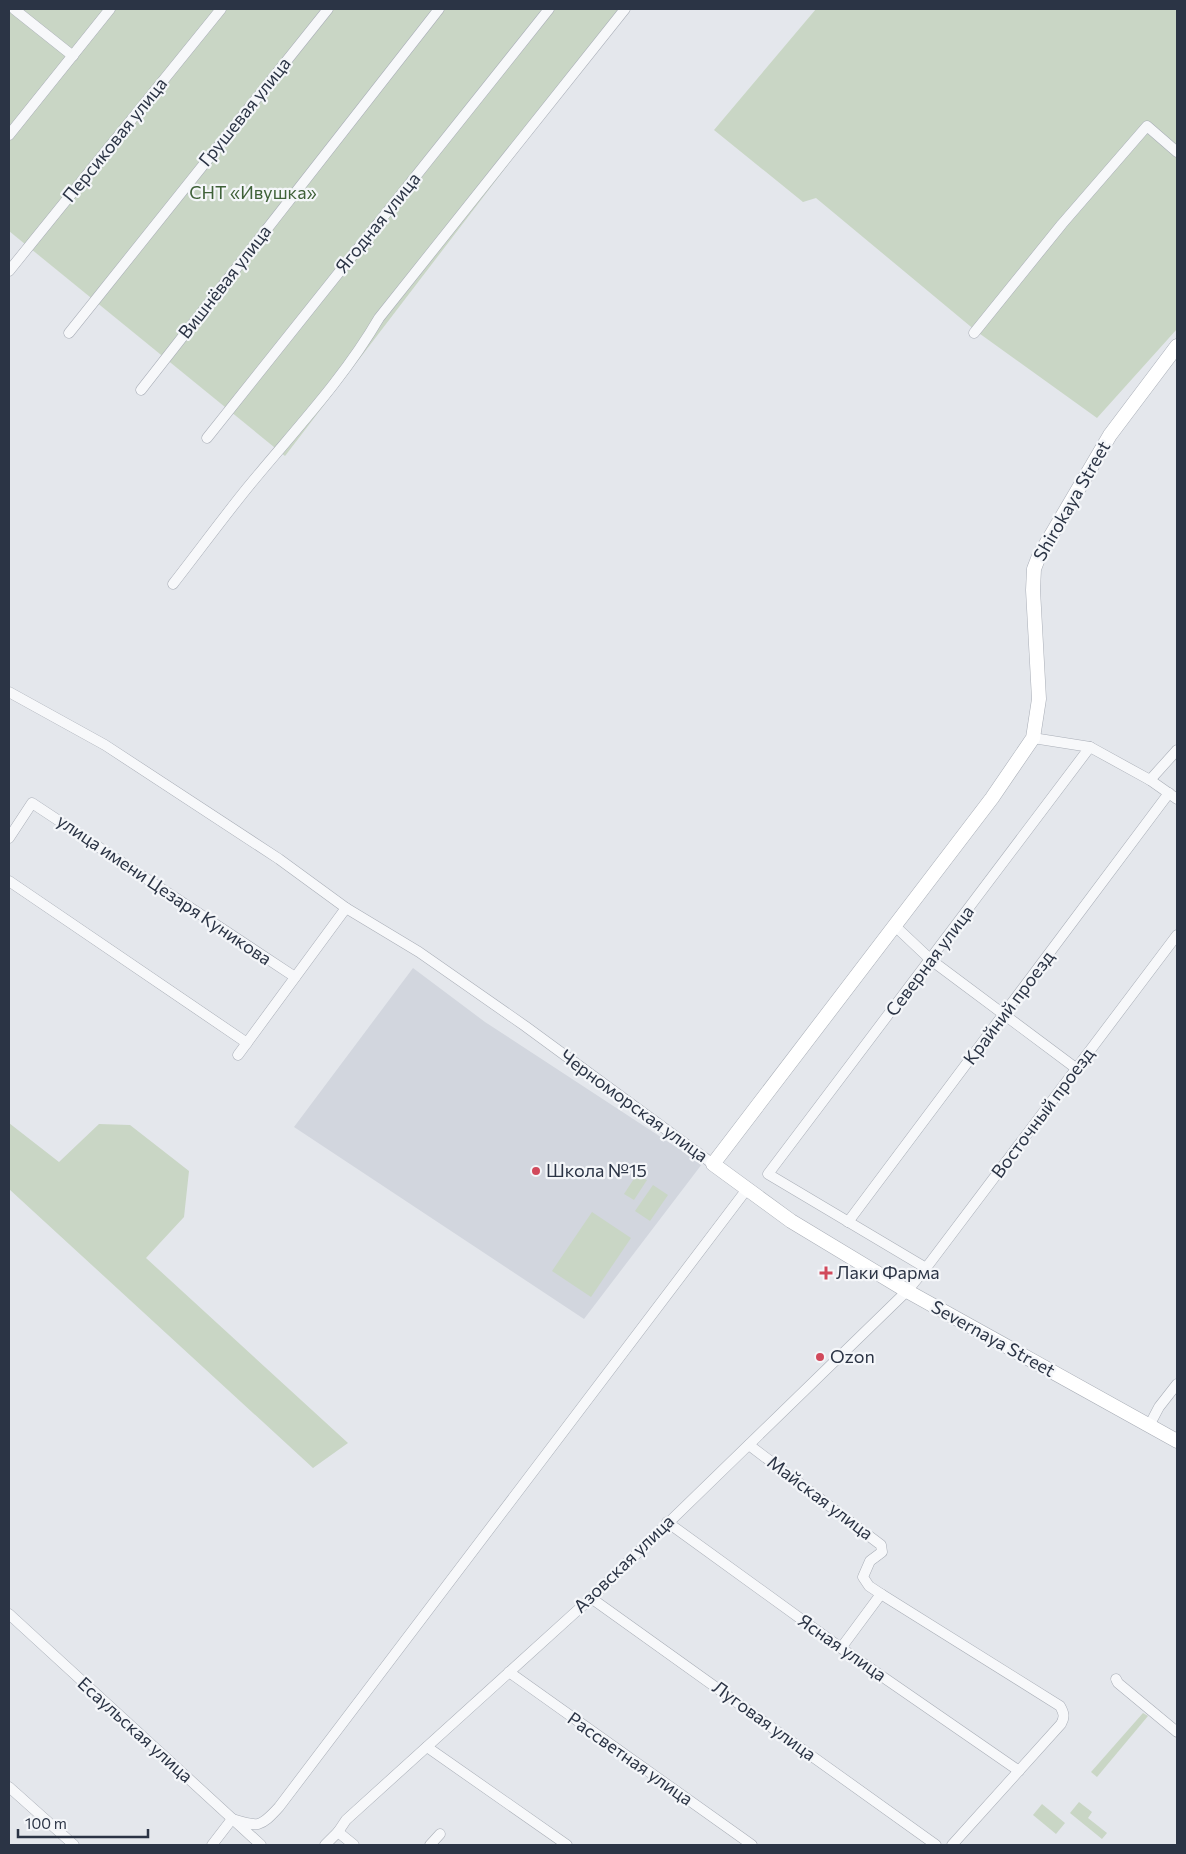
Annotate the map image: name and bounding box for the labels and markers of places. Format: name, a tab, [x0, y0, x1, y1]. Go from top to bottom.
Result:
place label: Школа №15	[546, 1159, 647, 1181]
marker: Школа №15	[530, 1165, 542, 1177]
place label: Лаки Фарма	[836, 1261, 940, 1283]
marker: Лаки Фарма	[820, 1267, 832, 1279]
place label: Ozon	[830, 1345, 875, 1367]
marker: Ozon	[814, 1351, 826, 1363]

